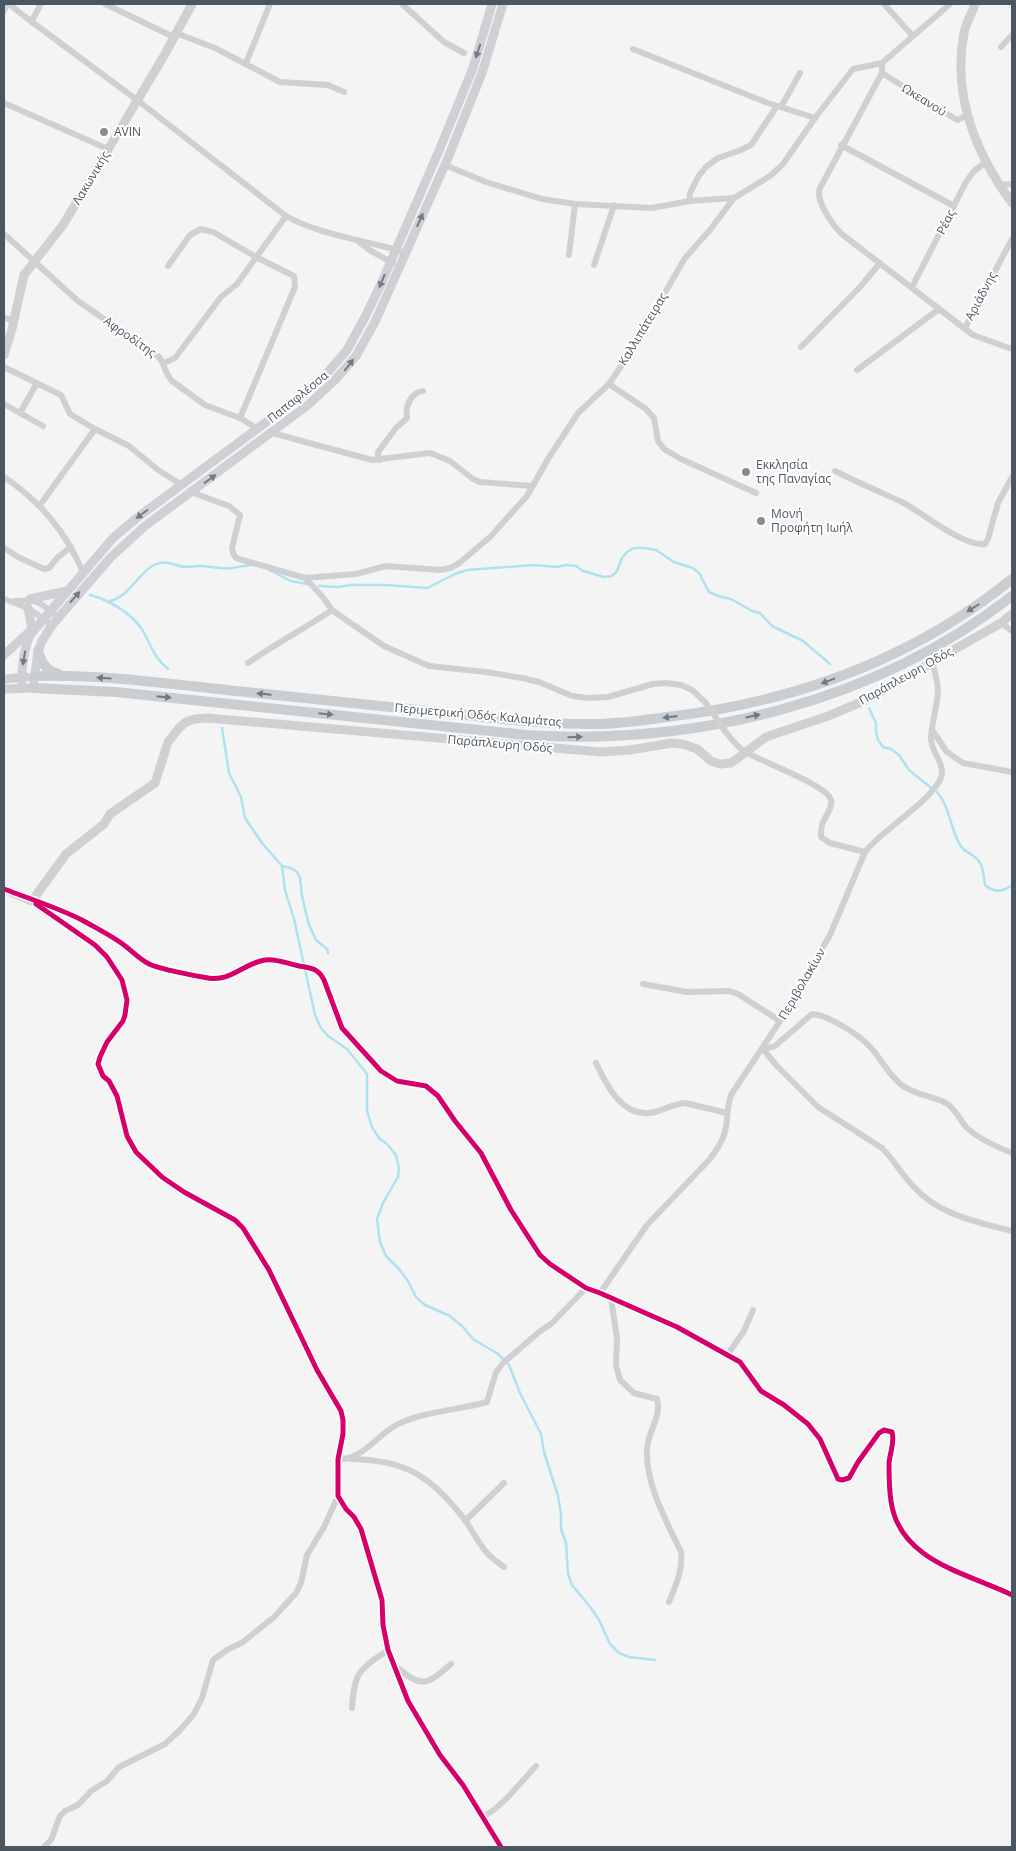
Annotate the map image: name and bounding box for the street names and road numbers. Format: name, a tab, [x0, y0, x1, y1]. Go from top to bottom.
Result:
street label: Ωκεανού	[899, 79, 950, 120]
street label: Λακωνικής	[68, 147, 113, 208]
street label: Ρέας	[932, 206, 959, 237]
street label: Αριάδνης	[961, 268, 1001, 323]
street label: Καλλιπάτειρας	[614, 289, 671, 368]
street label: Αφροδίτης	[101, 312, 160, 361]
street label: Παπαφλέσσα	[264, 366, 332, 426]
street label: Παράπλευρη Οδός	[856, 643, 956, 708]
street label: Περιμετρική Οδός Καλαμάτας	[394, 699, 562, 730]
street label: Παράπλευρη Οδός	[447, 730, 553, 757]
street label: Περιβολακίων	[774, 945, 829, 1023]

